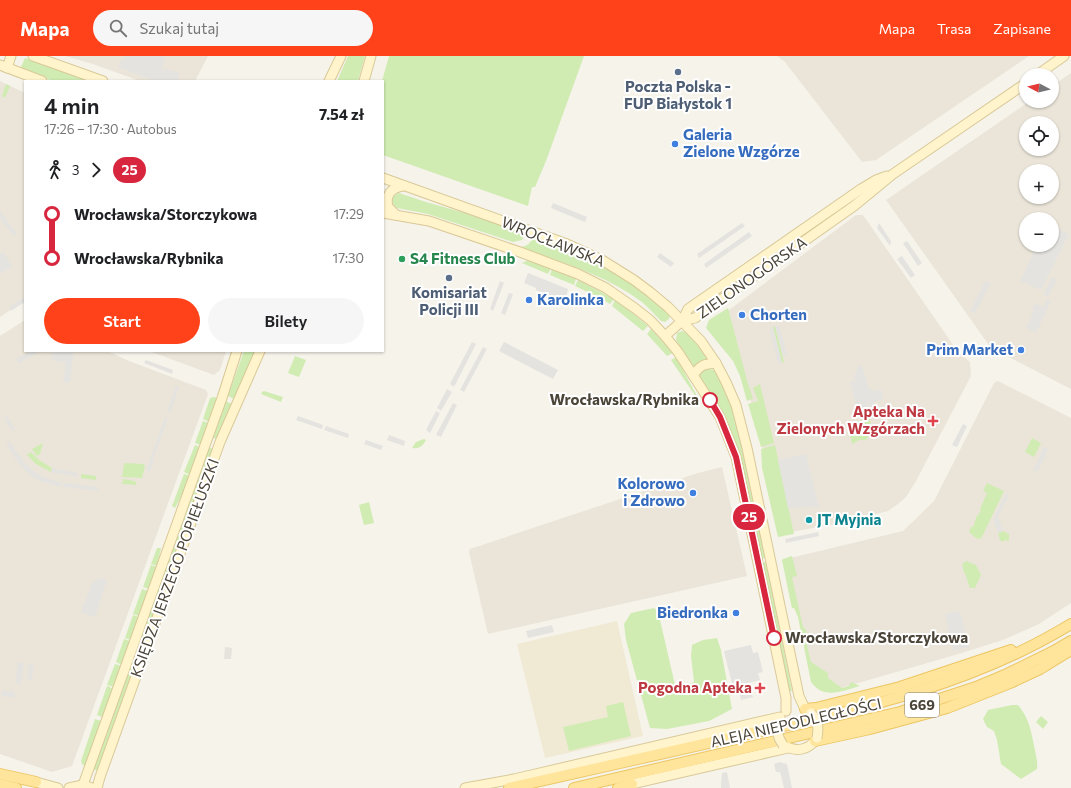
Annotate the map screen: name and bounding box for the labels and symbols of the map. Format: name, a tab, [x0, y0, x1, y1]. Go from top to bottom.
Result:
marker: Poczta Polska - FUP Białystok 1	[673, 67, 683, 77]
north arrow	[1019, 68, 1059, 108]
place label: Poczta Polska - FUP Białystok 1	[624, 77, 732, 112]
place label: Galeria Zielone Wzgórze	[683, 125, 800, 160]
marker: Galeria Zielone Wzgórze	[670, 139, 680, 149]
street label: WROCŁAWSKA	[499, 212, 608, 270]
street label: ZIELONOGÓRSKA	[693, 232, 810, 322]
place label: S4 Fitness Club	[410, 249, 516, 267]
marker: S4 Fitness Club	[397, 254, 407, 264]
marker: Komisariat Policji III	[444, 273, 454, 283]
place label: Komisariat Policji III	[411, 283, 487, 318]
place label: Karolinka	[537, 290, 604, 308]
marker: Karolinka	[524, 295, 534, 305]
place label: Chorten	[750, 305, 807, 323]
marker: Chorten	[737, 310, 747, 320]
place label: Prim Market	[926, 340, 1013, 358]
marker: Prim Market	[1016, 345, 1026, 355]
place label: Wrocławska/Rybnika	[550, 390, 699, 408]
marker: Wrocławska/Rybnika	[702, 392, 718, 408]
place label: Apteka Na Zielonych Wzgórzach	[777, 402, 925, 437]
marker: Apteka Na Zielonych Wzgórzach	[928, 416, 938, 426]
street label: KSIĘDZA JERZEGO POPIEŁUSZKI	[126, 456, 222, 679]
place label: Kolorowo i Zdrowo	[617, 474, 685, 509]
marker: Kolorowo i Zdrowo	[688, 488, 698, 498]
line badge: 25	[731, 504, 767, 530]
place label: JT Myjnia	[817, 510, 882, 528]
marker: JT Myjnia	[804, 515, 814, 525]
place label: Biedronka	[657, 603, 728, 621]
marker: Biedronka	[731, 608, 741, 618]
place label: Wrocławska/Storczykowa	[785, 628, 968, 646]
marker: Wrocławska/Storczykowa	[766, 630, 782, 646]
place label: Pogodna Apteka	[638, 678, 752, 696]
marker: Pogodna Apteka	[755, 683, 765, 693]
street label: ALEJA NIEPODLEGŁOŚCI	[708, 693, 883, 750]
road number: 669	[905, 693, 939, 717]

